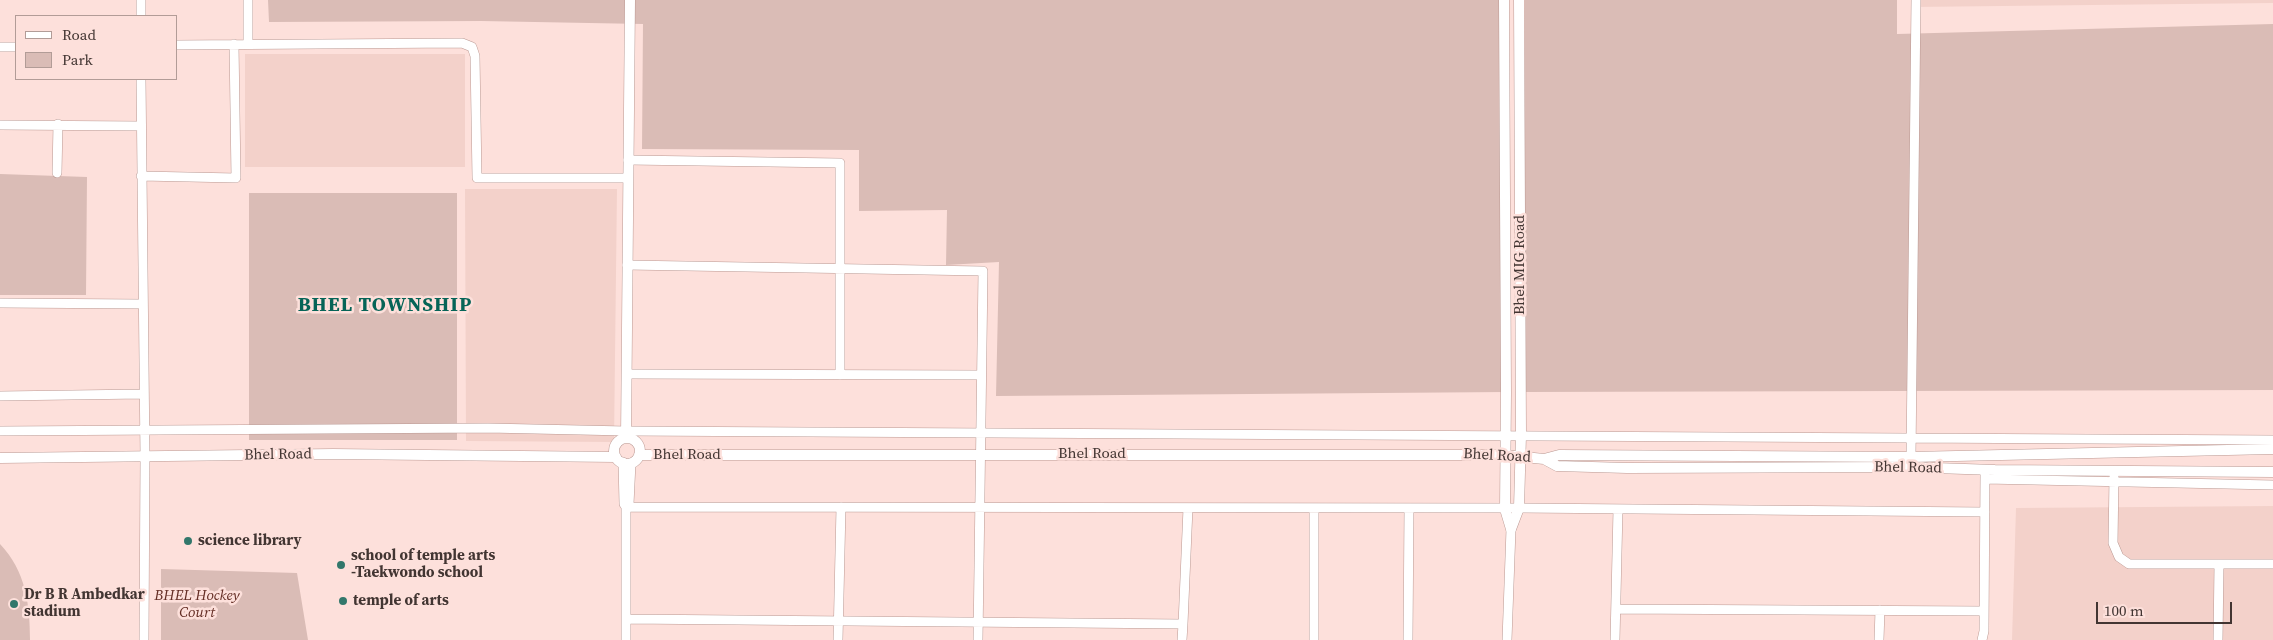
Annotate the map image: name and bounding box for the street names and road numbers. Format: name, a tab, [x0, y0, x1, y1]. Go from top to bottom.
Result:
street label: Bhel MIG Road	[1511, 215, 1529, 315]
street label: Bhel Road	[244, 445, 312, 465]
street label: Bhel Road	[1058, 445, 1126, 463]
street label: Bhel Road	[1463, 445, 1531, 467]
street label: Bhel Road	[653, 446, 721, 464]
street label: Bhel Road	[1874, 458, 1942, 478]

